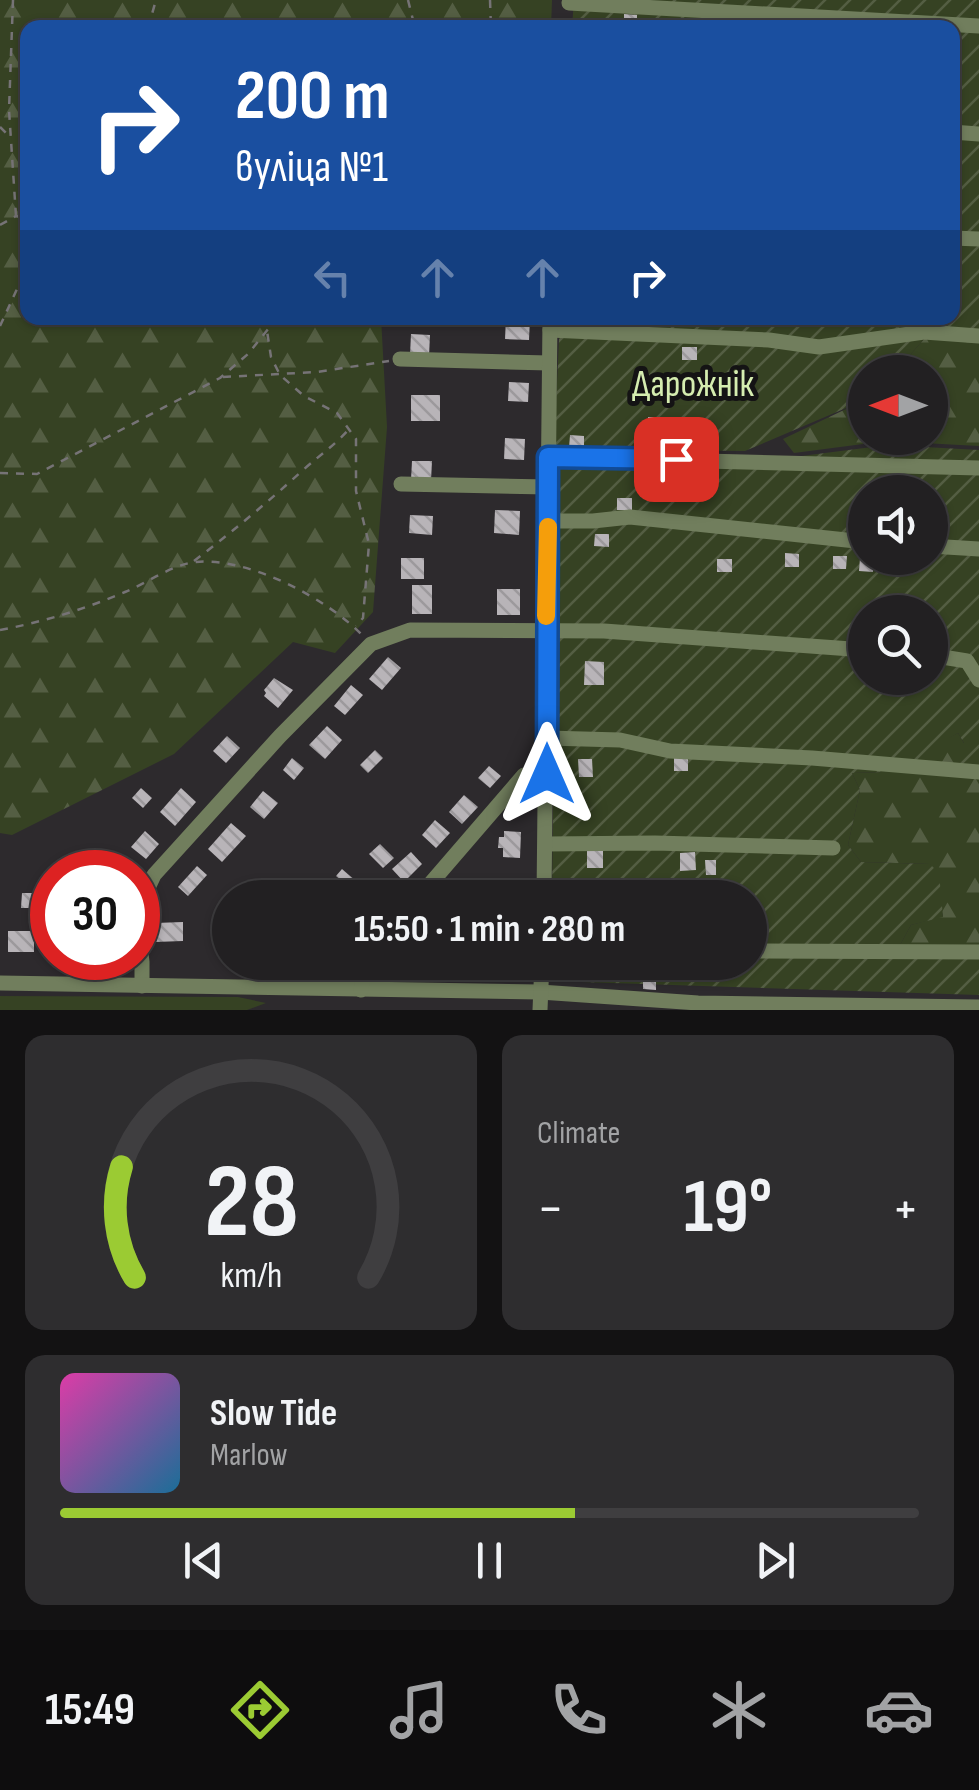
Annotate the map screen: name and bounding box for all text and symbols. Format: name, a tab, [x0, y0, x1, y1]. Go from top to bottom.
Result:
text: 200 m	[235, 55, 390, 139]
icon: right	[70, 60, 200, 190]
text: вуліца №1	[235, 140, 388, 195]
icon: left	[305, 250, 360, 305]
icon: ahead	[410, 250, 465, 305]
icon: ahead	[515, 250, 570, 305]
icon: right	[620, 250, 675, 305]
north arrow	[848, 355, 948, 455]
map controls	[848, 355, 948, 695]
park label: Дарожнік	[632, 362, 755, 407]
pin	[634, 417, 719, 502]
icon: arrive	[649, 432, 704, 487]
button: sound	[848, 475, 948, 575]
button: search	[848, 595, 948, 695]
position arrow	[495, 722, 599, 826]
speed limit sign: 30	[30, 850, 160, 980]
text: 15:50 · 1 min · 280 m	[354, 907, 625, 952]
text: Climate	[537, 1114, 620, 1153]
text: 28	[204, 1141, 298, 1266]
text: 19°	[684, 1163, 772, 1254]
text: −	[537, 1176, 564, 1243]
text: +	[892, 1176, 919, 1243]
text: km/h	[220, 1255, 282, 1298]
text: Slow Tide	[210, 1391, 337, 1436]
text: Marlow	[210, 1436, 288, 1475]
icon: previous	[176, 1533, 231, 1588]
icon: pause	[462, 1533, 517, 1588]
icon: next	[748, 1533, 803, 1588]
icon: directions	[225, 1675, 295, 1745]
icon: music	[384, 1675, 454, 1745]
icon: phone	[544, 1675, 614, 1745]
icon: climate	[704, 1675, 774, 1745]
icon: car	[864, 1675, 934, 1745]
text: 15:49	[45, 1683, 135, 1738]

